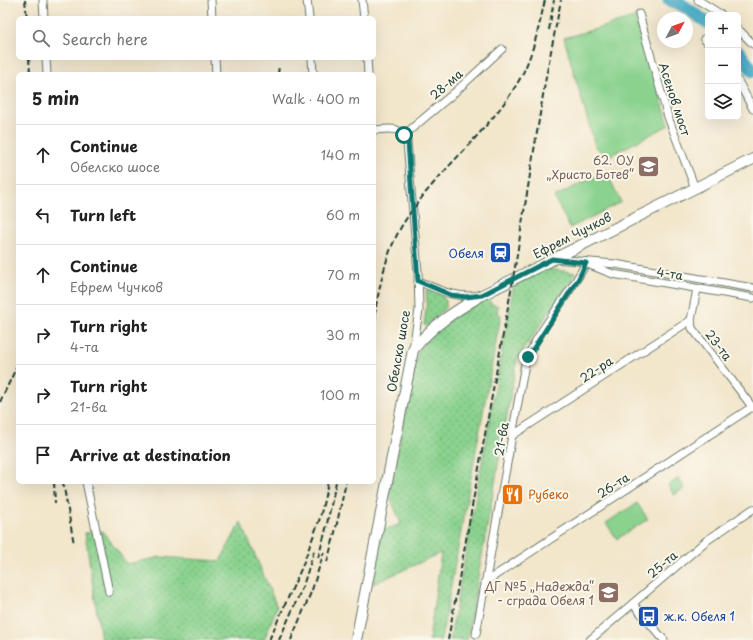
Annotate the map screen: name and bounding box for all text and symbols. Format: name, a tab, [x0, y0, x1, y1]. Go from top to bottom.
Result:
north arrow	[657, 12, 693, 48]
map controls	[705, 12, 741, 120]
button: +	[705, 12, 741, 48]
search box	[16, 16, 376, 60]
icon: search	[30, 27, 52, 49]
text: Search here	[62, 27, 148, 50]
button: −	[705, 48, 741, 84]
street label: Асенов мост	[655, 60, 695, 138]
street label: 28-ма	[426, 64, 467, 103]
button: layers	[705, 84, 741, 120]
text: 5 min	[32, 85, 79, 111]
text: Walk · 400 m	[272, 89, 360, 108]
route start	[395, 126, 413, 144]
text: Continue	[70, 134, 138, 157]
icon: ahead	[32, 144, 54, 166]
text: 140 m	[321, 145, 360, 164]
place label: 62. ОУ „Христо Ботев“	[547, 151, 634, 183]
school or university icon: 62. ОУ „Христо Ботев“	[636, 154, 662, 180]
text: Обелско шосе	[70, 157, 160, 176]
text: Turn left	[70, 203, 136, 226]
icon: left	[32, 204, 54, 226]
text: 60 m	[326, 205, 360, 224]
street label: Ефрем Чучков	[530, 207, 614, 263]
station icon: Обеля	[487, 240, 513, 266]
place label: Обеля	[449, 244, 484, 262]
text: Continue	[70, 254, 138, 277]
street label: 4-та	[655, 262, 685, 284]
icon: ahead	[32, 264, 54, 286]
text: 70 m	[327, 265, 360, 284]
text: Ефрем Чучков	[70, 277, 163, 296]
street label: Обелско шосе	[382, 308, 414, 393]
text: Turn right	[70, 314, 147, 337]
icon: right	[32, 324, 54, 346]
text: 30 m	[326, 325, 360, 344]
street label: 23-та	[701, 326, 737, 365]
text: 4-та	[70, 337, 99, 356]
route end	[519, 348, 537, 366]
street label: 22-ра	[576, 351, 617, 386]
text: Turn right	[70, 374, 147, 397]
icon: right	[32, 384, 54, 406]
text: 100 m	[320, 385, 360, 404]
text: 21-ва	[70, 397, 107, 416]
street label: 21-ва	[489, 420, 513, 457]
text: Arrive at destination	[70, 443, 231, 466]
icon: arrive	[32, 444, 54, 466]
street label: 26-та	[593, 468, 633, 502]
restaurant icon: Рубеко	[499, 481, 525, 507]
place label: Рубеко	[528, 485, 569, 503]
street label: 25-та	[643, 546, 681, 582]
place label: ДГ №5 „Надежда“ - сграда Обеля 1	[484, 577, 594, 609]
school or university icon: ДГ №5 „Надежда“ - сграда Обеля 1	[596, 580, 622, 606]
bus stop icon: ж.к. Обеля 1	[635, 603, 661, 629]
place label: ж.к. Обеля 1	[664, 607, 735, 625]

